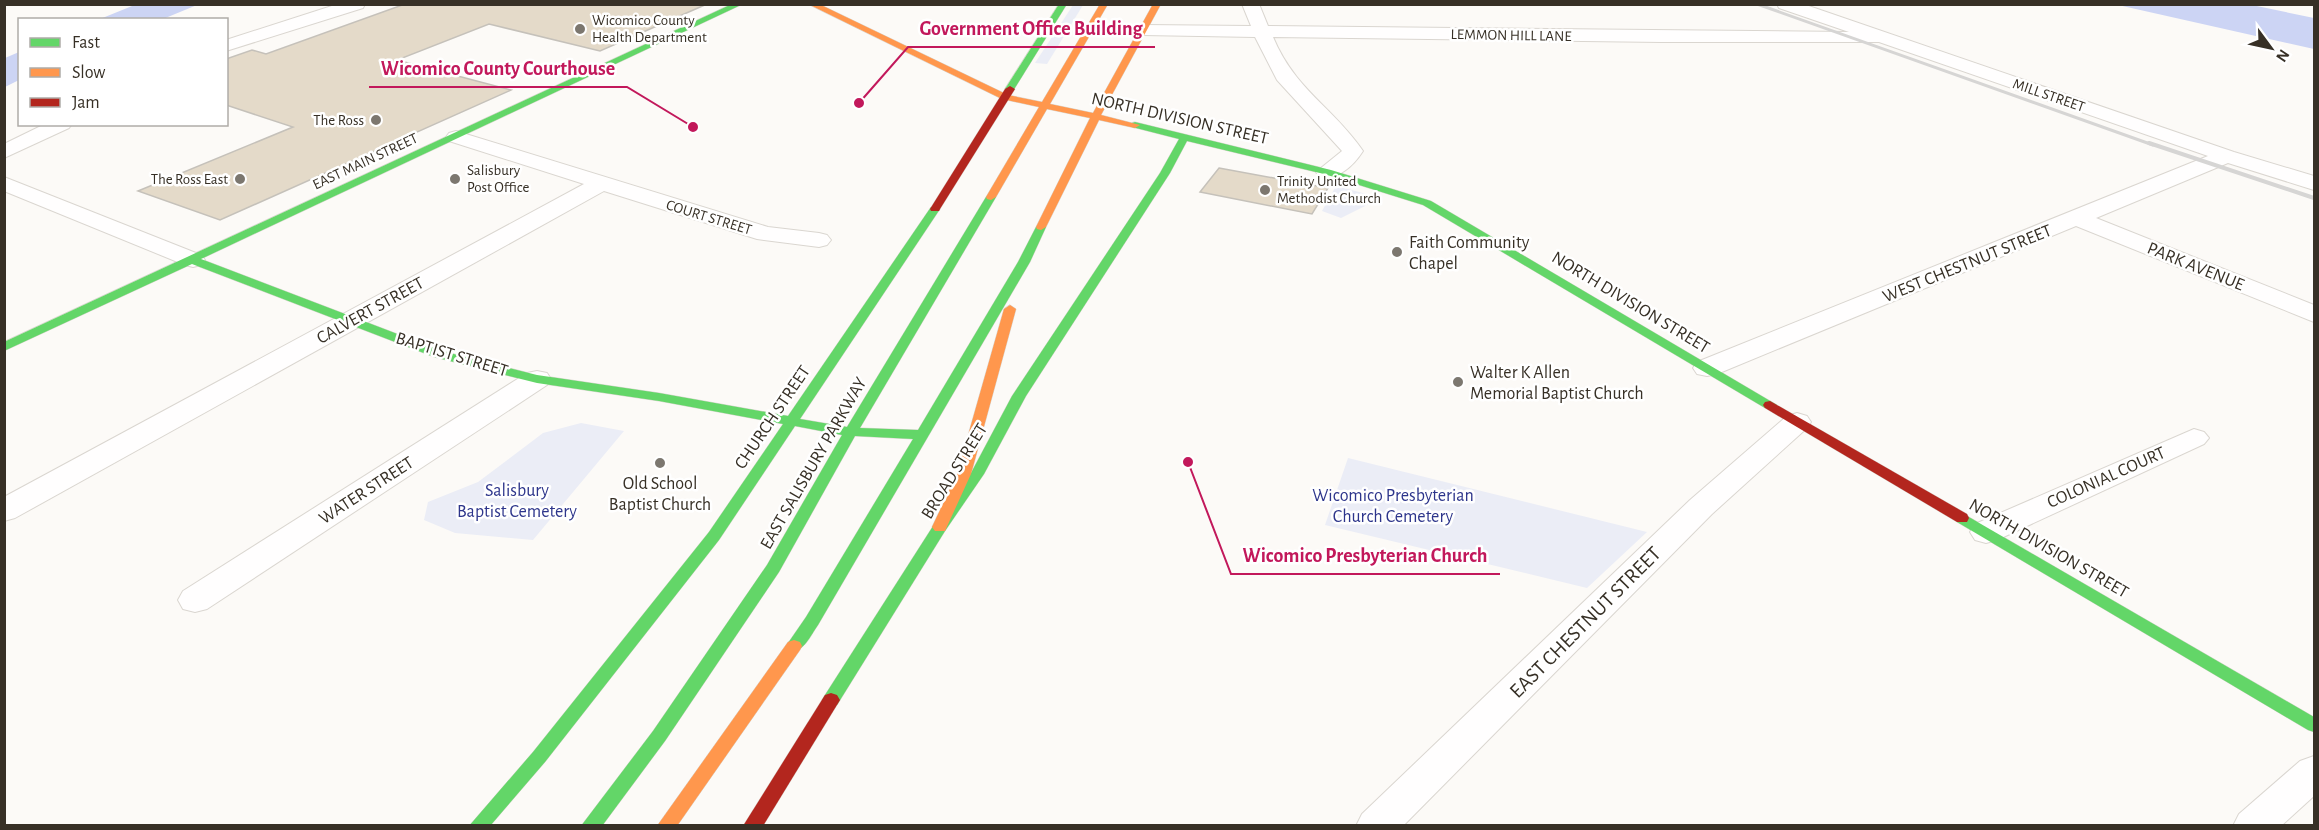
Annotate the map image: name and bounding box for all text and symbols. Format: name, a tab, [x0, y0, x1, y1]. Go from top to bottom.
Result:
callout: Government Office Building	[908, 9, 1155, 47]
place label: Wicomico County Health Department	[592, 13, 707, 45]
legend	[18, 18, 228, 126]
north arrow	[2241, 18, 2301, 78]
text: Government Office Building	[919, 19, 1144, 39]
marker: Wicomico County Health Department	[573, 22, 587, 36]
street label: LEMMON HILL LANE	[1450, 27, 1572, 44]
text: Fast	[72, 34, 100, 52]
text: N	[2273, 47, 2292, 65]
callout: Wicomico County Courthouse	[369, 49, 627, 87]
text: Wicomico County Courthouse	[381, 59, 615, 79]
text: Slow	[72, 64, 105, 82]
street label: MILL STREET	[2011, 76, 2087, 115]
street label: NORTH DIVISION STREET	[1090, 90, 1270, 148]
text: Jam	[72, 94, 100, 112]
place label: The Ross	[313, 113, 364, 128]
marker: The Ross	[369, 113, 383, 127]
street label: EAST MAIN STREET	[310, 130, 421, 192]
place label: Salisbury Post Office	[467, 163, 530, 195]
place label: The Ross East	[151, 172, 228, 187]
marker: The Ross East	[233, 172, 247, 186]
marker: Salisbury Post Office	[448, 172, 462, 186]
place label: Trinity United Methodist Church	[1277, 174, 1381, 206]
marker: Trinity United Methodist Church	[1258, 183, 1272, 197]
street label: COURT STREET	[664, 197, 754, 238]
street label: WEST CHESTNUT STREET	[1880, 222, 2055, 306]
place label: Faith Community Chapel	[1409, 234, 1530, 273]
street label: PARK AVENUE	[2145, 239, 2247, 295]
marker: Faith Community Chapel	[1390, 245, 1404, 259]
street label: NORTH DIVISION STREET	[1548, 249, 1713, 357]
street label: CALVERT STREET	[314, 274, 427, 348]
street label: BAPTIST STREET	[393, 329, 510, 381]
street label: CHURCH STREET	[732, 362, 814, 473]
place label: Walter K Allen Memorial Baptist Church	[1470, 364, 1644, 403]
street label: EAST SALISBURY PARKWAY	[757, 374, 871, 552]
marker: Walter K Allen Memorial Baptist Church	[1451, 375, 1465, 389]
street label: BROAD STREET	[918, 420, 991, 522]
street label: COLONIAL COURT	[2045, 444, 2168, 512]
street label: WATER STREET	[316, 454, 417, 528]
marker: Old School Baptist Church	[653, 456, 667, 470]
place label: Old School Baptist Church	[609, 475, 711, 514]
park label: Salisbury Baptist Cemetery	[457, 482, 577, 521]
park label: Wicomico Presbyterian Church Cemetery	[1312, 487, 1474, 526]
street label: NORTH DIVISION STREET	[1966, 496, 2131, 602]
callout: Wicomico Presbyterian Church	[1231, 536, 1500, 574]
street label: EAST CHESTNUT STREET	[1506, 543, 1665, 702]
text: Wicomico Presbyterian Church	[1243, 546, 1487, 566]

